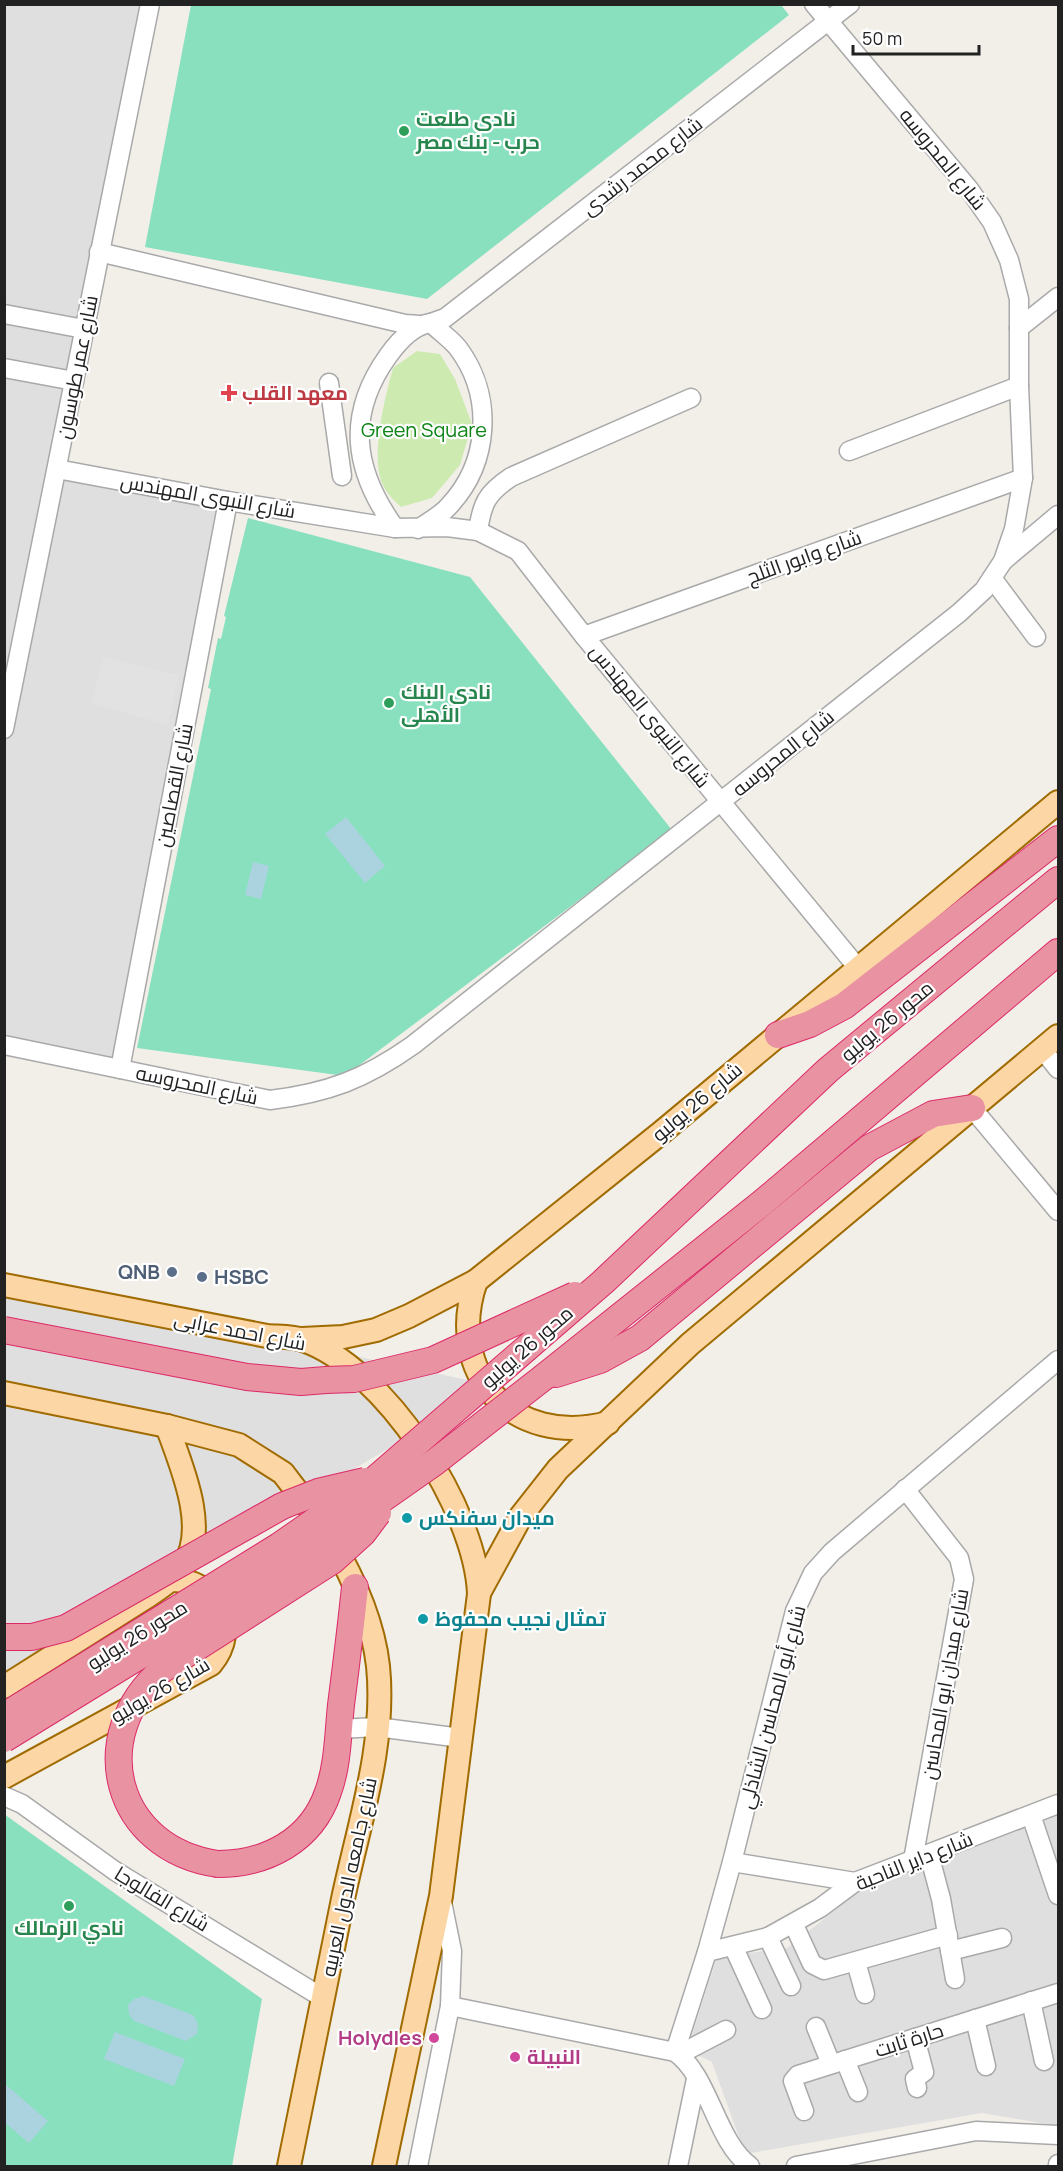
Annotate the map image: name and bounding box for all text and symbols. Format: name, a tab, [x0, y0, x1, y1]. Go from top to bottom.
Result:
scale bar	[853, 18, 979, 56]
text: 50 m	[862, 26, 902, 50]
street label: شارع المحروسه	[893, 102, 993, 216]
place label: نادى طلعت حرب - بنك مصر	[415, 105, 540, 155]
street label: شارع محمد رشدى	[576, 110, 708, 222]
marker: نادى طلعت حرب - بنك مصر	[397, 124, 411, 138]
street label: شارع عمر طوسون	[49, 293, 105, 441]
place label: معهد القلب	[242, 379, 348, 406]
marker: معهد القلب	[220, 384, 238, 402]
park label: Green Square	[361, 416, 487, 443]
street label: شارع النبوى المهندس	[118, 467, 298, 525]
street label: شارع وابور الثلج	[743, 523, 865, 591]
street label: شارع النبوى المهندس	[583, 638, 717, 794]
place label: نادى البنك الأهلى	[401, 678, 491, 728]
marker: نادى البنك الأهلى	[382, 696, 396, 710]
street label: شارع المحروسه	[726, 703, 840, 803]
street label: شارع القصاصين	[148, 721, 200, 849]
street label: محور 26 يوليو	[835, 974, 939, 1067]
street label: شارع 26 يوليو	[646, 1056, 748, 1148]
street label: شارع المحروسه	[133, 1058, 261, 1112]
place label: QNB	[118, 1258, 160, 1285]
place label: HSBC	[214, 1263, 269, 1290]
marker: QNB	[165, 1265, 179, 1279]
marker: HSBC	[195, 1270, 209, 1284]
street label: محور 26 يوليو	[475, 1299, 578, 1394]
street label: شارع احمد عرابى	[172, 1305, 308, 1357]
place label: ميدان سفنكس	[419, 1504, 555, 1531]
marker: ميدان سفنكس	[400, 1511, 414, 1525]
street label: شارع ميدان ابو المحاسن	[914, 1586, 976, 1782]
street label: محور 26 يوليو	[82, 1593, 192, 1676]
street label: شارع أبو المحاسن الشاذلي	[731, 1602, 815, 1812]
place label: تمثال نجيب محفوظ	[435, 1605, 606, 1632]
marker: تمثال نجيب محفوظ	[416, 1612, 430, 1626]
street label: شارع 26 يوليو	[105, 1650, 215, 1730]
street label: شارع جامعه الدول العربيه	[314, 1775, 384, 1979]
street label: شارع داير الناحية	[851, 1825, 977, 1897]
street label: شارع الفالوجا	[109, 1860, 215, 1938]
marker: نادي الزمالك	[62, 1899, 76, 1913]
place label: نادي الزمالك	[14, 1914, 124, 1944]
street label: حارة ثابت	[871, 2016, 947, 2063]
place label: HolydIes	[338, 2024, 422, 2051]
marker: HolydIes	[427, 2031, 441, 2045]
place label: النبيلة	[527, 2043, 581, 2070]
marker: النبيلة	[508, 2050, 522, 2064]

